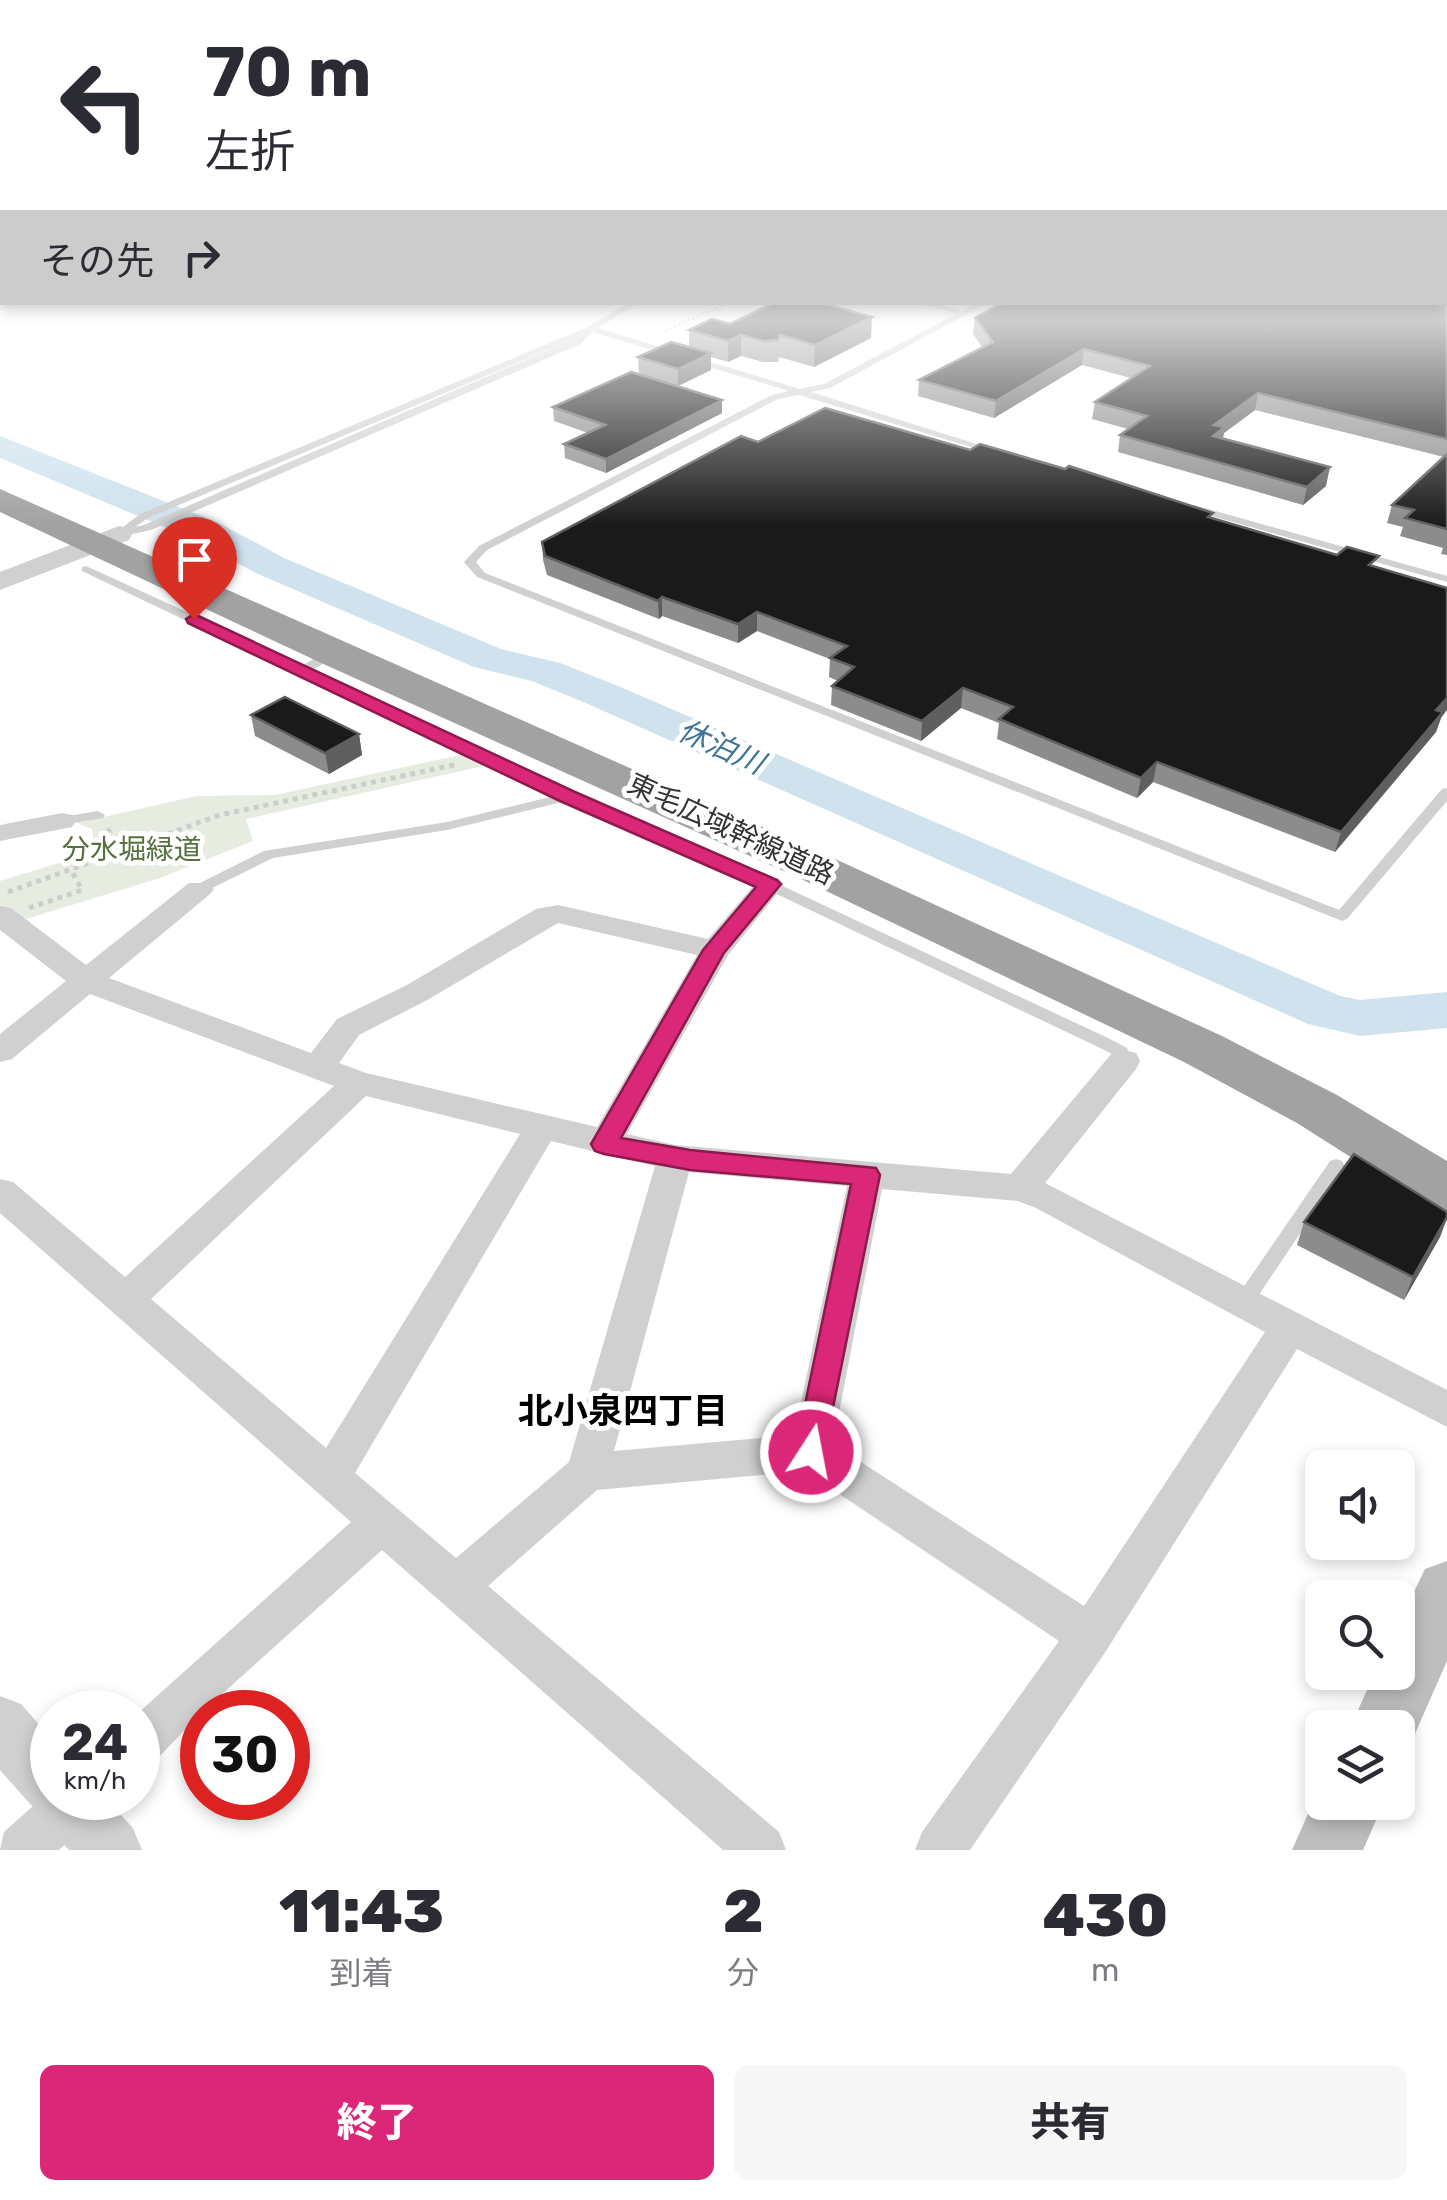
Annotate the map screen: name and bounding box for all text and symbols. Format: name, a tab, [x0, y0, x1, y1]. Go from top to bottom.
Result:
text: 70 m	[205, 31, 372, 114]
icon: left	[40, 40, 170, 170]
text: 左折	[205, 125, 295, 178]
icon: right	[174, 230, 229, 285]
text: その先	[40, 238, 154, 284]
pin	[152, 517, 237, 620]
icon: arrive	[167, 532, 222, 587]
water label: 休泊川	[673, 712, 772, 783]
street label: 東毛広域幹線道路	[623, 767, 839, 891]
park label: 分水堀緑道	[62, 833, 202, 866]
district label: 北小泉四丁目	[518, 1390, 728, 1432]
position arrow	[759, 1400, 863, 1504]
map controls	[1305, 1450, 1415, 1820]
button: sound	[1305, 1450, 1415, 1560]
button: search	[1305, 1580, 1415, 1690]
speed limit sign: 30	[180, 1690, 310, 1820]
button: layers	[1305, 1710, 1415, 1820]
text: 24	[62, 1713, 128, 1773]
text: km/h	[64, 1766, 126, 1795]
text: 11:43	[279, 1876, 444, 1947]
text: 2	[723, 1876, 764, 1947]
text: 430	[1043, 1880, 1168, 1951]
text: m	[1091, 1951, 1120, 1989]
text: 到着	[330, 1954, 394, 1992]
text: 分	[727, 1954, 759, 1992]
button: 終了	[40, 2065, 714, 2180]
button: 共有	[734, 2065, 1407, 2180]

